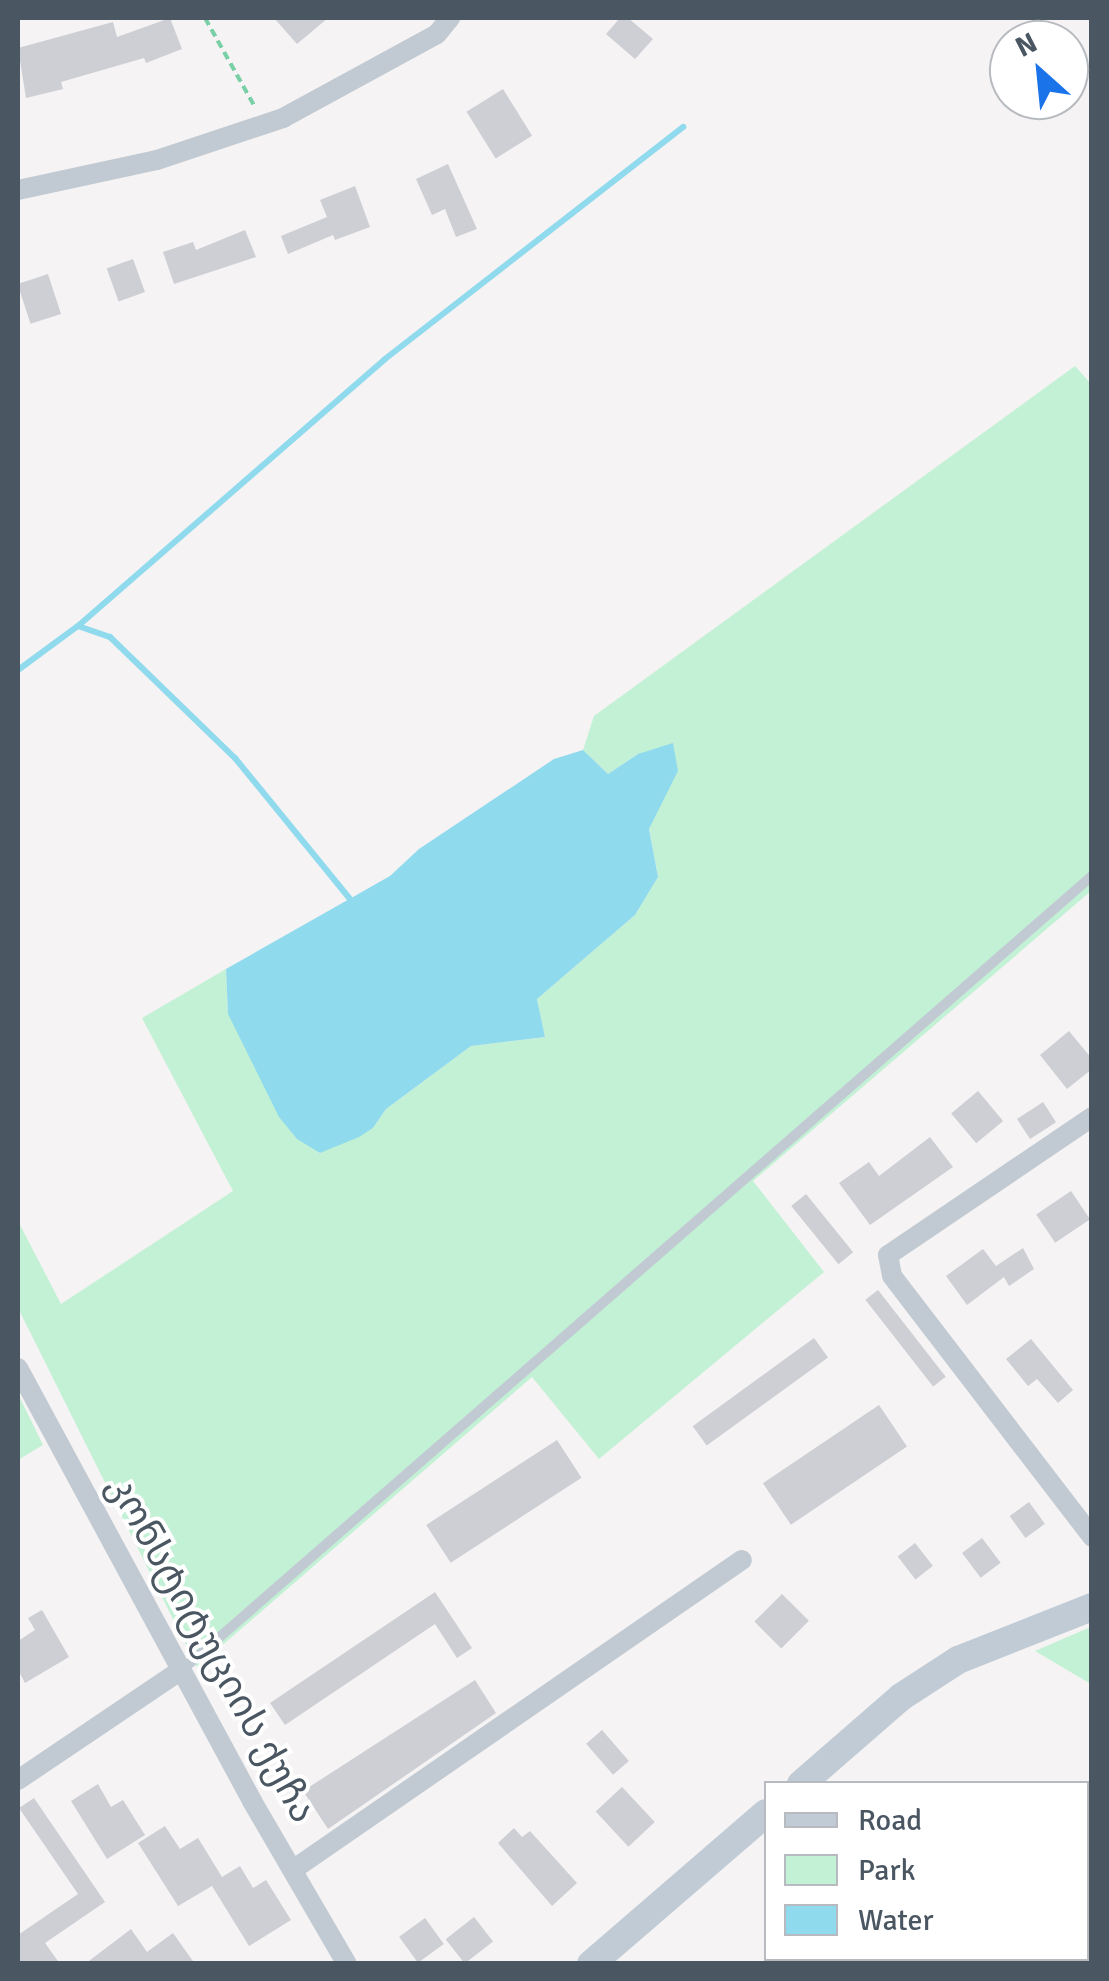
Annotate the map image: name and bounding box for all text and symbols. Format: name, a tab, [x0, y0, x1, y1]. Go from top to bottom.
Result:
north arrow	[989, 20, 1089, 120]
text: N	[1010, 25, 1043, 65]
street label: კონსტიტუციის ქუჩა	[98, 1467, 326, 1831]
legend	[764, 1781, 1089, 1961]
text: Road	[858, 1802, 922, 1839]
text: Park	[858, 1852, 916, 1889]
text: Water	[858, 1902, 934, 1939]

